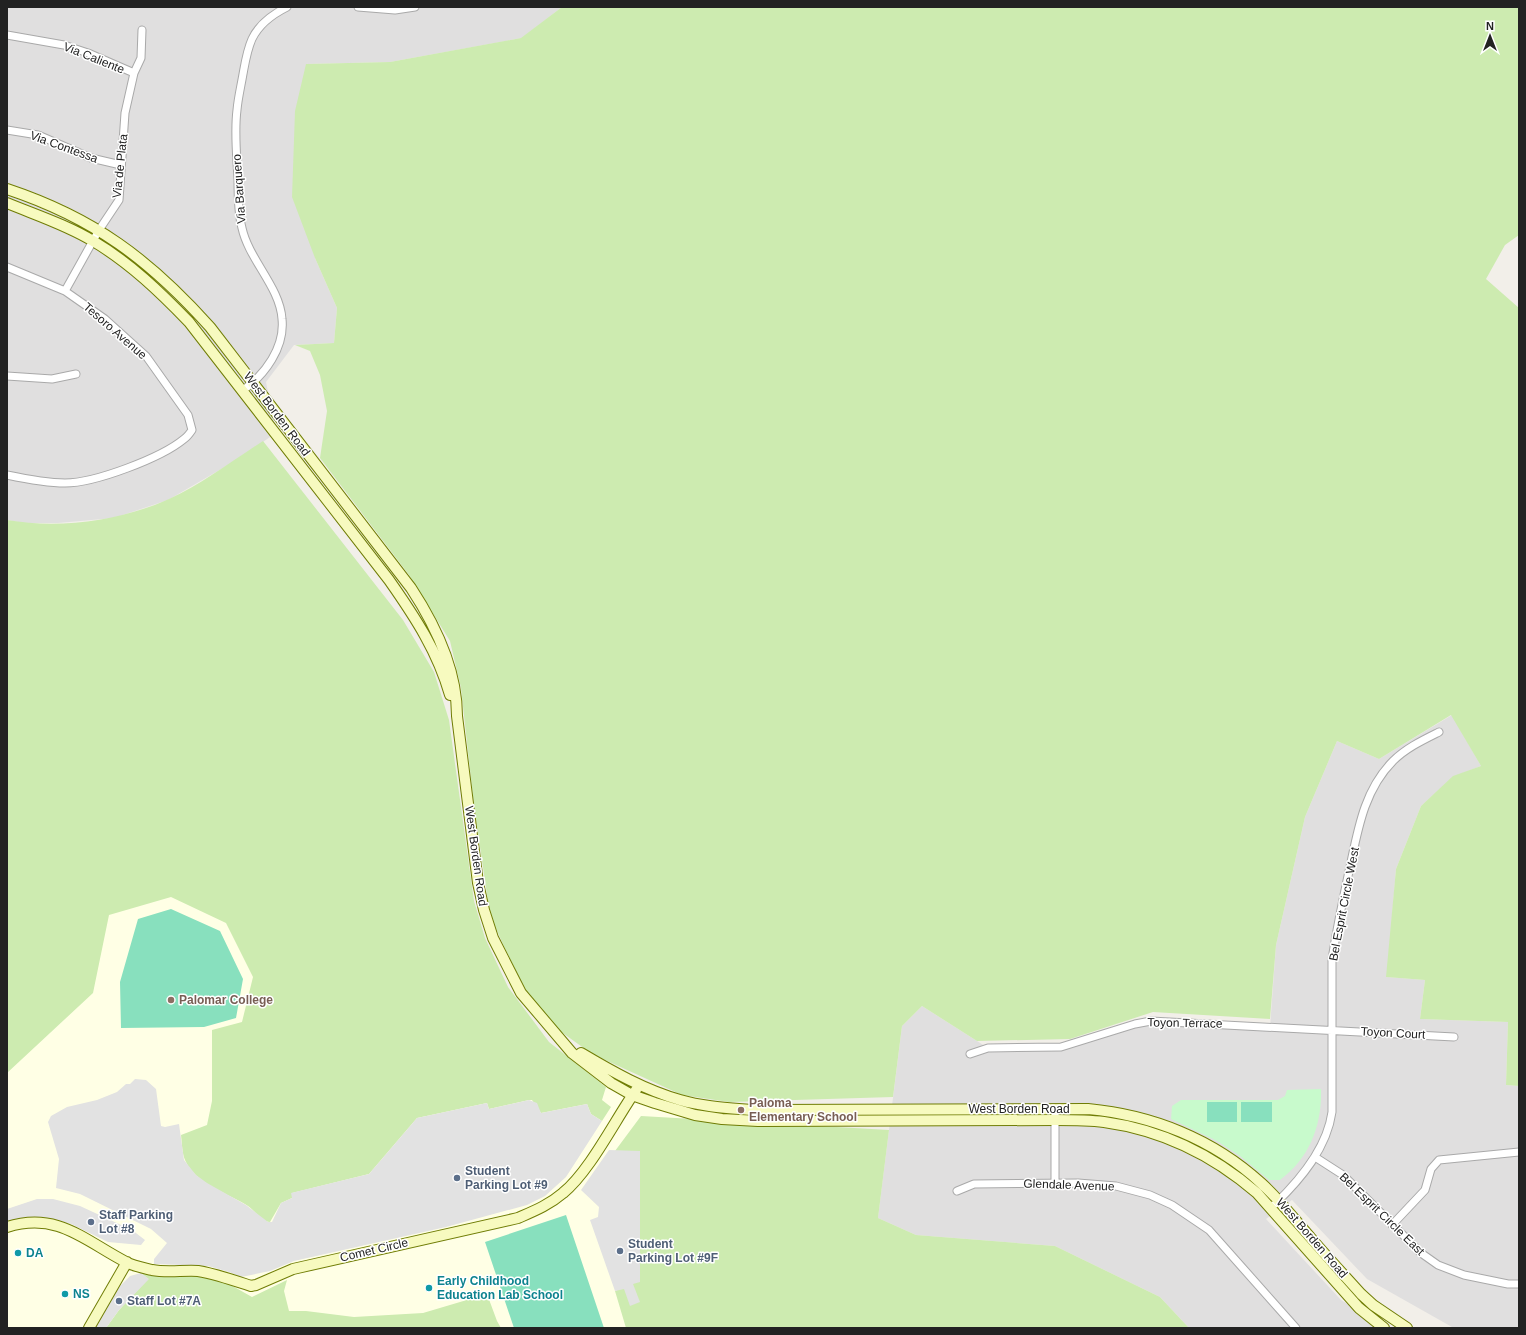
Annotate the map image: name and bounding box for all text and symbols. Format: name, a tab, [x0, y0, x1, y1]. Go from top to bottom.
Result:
north arrow	[1470, 16, 1510, 56]
text: N	[1486, 20, 1494, 32]
street label: Via Caliente	[61, 39, 127, 77]
street label: Via Contessa	[28, 128, 100, 166]
street label: Via de Plata	[110, 133, 130, 199]
street label: Via Barquero	[230, 153, 248, 224]
street label: Tesoro Avenue	[81, 300, 150, 362]
street label: West Borden Road	[241, 369, 313, 459]
street label: West Borden Road	[462, 805, 490, 907]
street label: Bel Esprit Circle West	[1326, 845, 1362, 962]
place label: Palomar College	[179, 993, 273, 1007]
marker: Palomar College	[166, 995, 176, 1005]
street label: Toyon Terrace	[1147, 1015, 1223, 1031]
street label: Toyon Court	[1360, 1024, 1426, 1042]
place label: Paloma Elementary School	[749, 1096, 857, 1124]
street label: West Borden Road	[968, 1102, 1070, 1116]
marker: Paloma Elementary School	[736, 1105, 746, 1115]
place label: Student Parking Lot #9	[465, 1164, 548, 1192]
street label: Bel Esprit Circle East	[1337, 1170, 1428, 1259]
marker: Student Parking Lot #9	[452, 1173, 462, 1183]
street label: Glendale Avenue	[1023, 1176, 1115, 1194]
street label: West Borden Road	[1274, 1195, 1350, 1281]
place label: Staff Parking Lot #8	[99, 1208, 173, 1236]
marker: Staff Parking Lot #8	[86, 1217, 96, 1227]
street label: Comet Circle	[339, 1235, 410, 1265]
place label: Student Parking Lot #9F	[628, 1237, 718, 1265]
place label: DA	[26, 1246, 44, 1260]
marker: Student Parking Lot #9F	[615, 1246, 625, 1256]
marker: DA	[13, 1248, 23, 1258]
place label: Early Childhood Education Lab School	[437, 1274, 563, 1302]
marker: Early Childhood Education Lab School	[424, 1283, 434, 1293]
place label: NS	[73, 1287, 90, 1301]
marker: NS	[60, 1289, 70, 1299]
place label: Staff Lot #7A	[127, 1294, 201, 1308]
marker: Staff Lot #7A	[114, 1296, 124, 1306]

